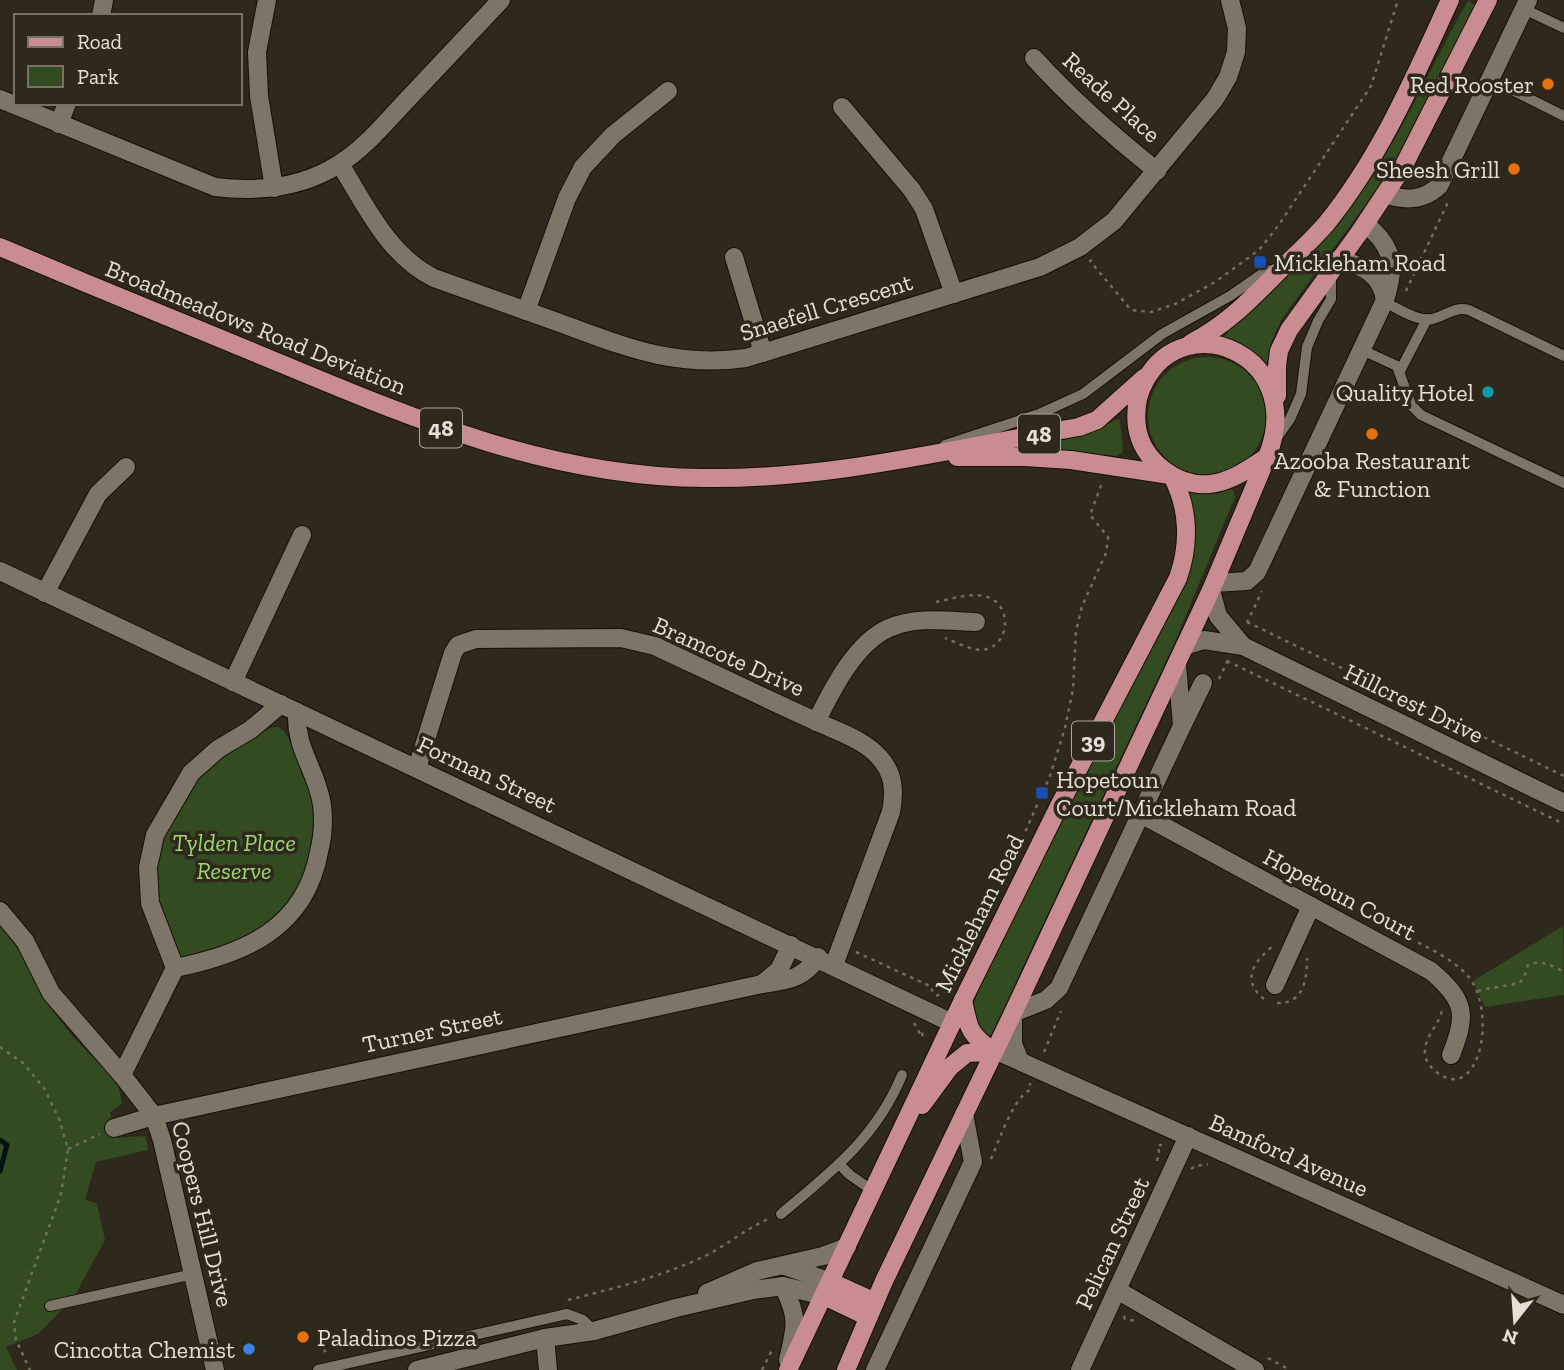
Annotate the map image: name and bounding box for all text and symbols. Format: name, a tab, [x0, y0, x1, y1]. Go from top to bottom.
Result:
legend	[14, 14, 242, 105]
text: Road	[77, 29, 123, 54]
street label: Reade Place	[1057, 46, 1167, 148]
text: Park	[77, 64, 119, 89]
place label: Red Rooster	[1410, 70, 1534, 99]
marker: Red Rooster	[1540, 76, 1556, 92]
place label: Sheesh Grill	[1376, 155, 1500, 184]
marker: Sheesh Grill	[1506, 161, 1522, 177]
place label: Mickleham Road	[1274, 248, 1446, 277]
street label: Broadmeadows Road Deviation	[101, 253, 411, 401]
marker: Mickleham Road	[1252, 254, 1268, 270]
street label: Snaefell Crescent	[736, 267, 916, 347]
place label: Quality Hotel	[1336, 378, 1474, 407]
marker: Quality Hotel	[1480, 384, 1496, 400]
road number: 48	[420, 408, 462, 448]
road number: 48	[1018, 414, 1060, 454]
marker: Azooba Restaurant & Function	[1364, 426, 1380, 442]
place label: Azooba Restaurant & Function	[1274, 446, 1470, 503]
street label: Bramcote Drive	[649, 610, 809, 702]
street label: Hillcrest Drive	[1340, 657, 1488, 749]
road number: 39	[1072, 722, 1114, 761]
street label: Forman Street	[413, 729, 561, 819]
place label: Hopetoun Court/Mickleham Road	[1056, 765, 1296, 822]
marker: Hopetoun Court/Mickleham Road	[1034, 785, 1050, 801]
park label: Tylden Place Reserve	[172, 828, 296, 885]
street label: Mickleham Road	[928, 829, 1030, 997]
street label: Hopetoun Court	[1259, 842, 1421, 946]
street label: Turner Street	[360, 1001, 504, 1059]
street label: Bamford Avenue	[1205, 1107, 1373, 1203]
street label: Coopers Hill Drive	[166, 1118, 240, 1310]
street label: Pelican Street	[1069, 1172, 1155, 1314]
north arrow	[1480, 1286, 1550, 1356]
place label: Paladinos Pizza	[317, 1323, 477, 1352]
text: N	[1500, 1324, 1520, 1350]
marker: Paladinos Pizza	[295, 1329, 311, 1345]
place label: Cincotta Chemist	[54, 1335, 235, 1364]
marker: Cincotta Chemist	[241, 1341, 257, 1357]

